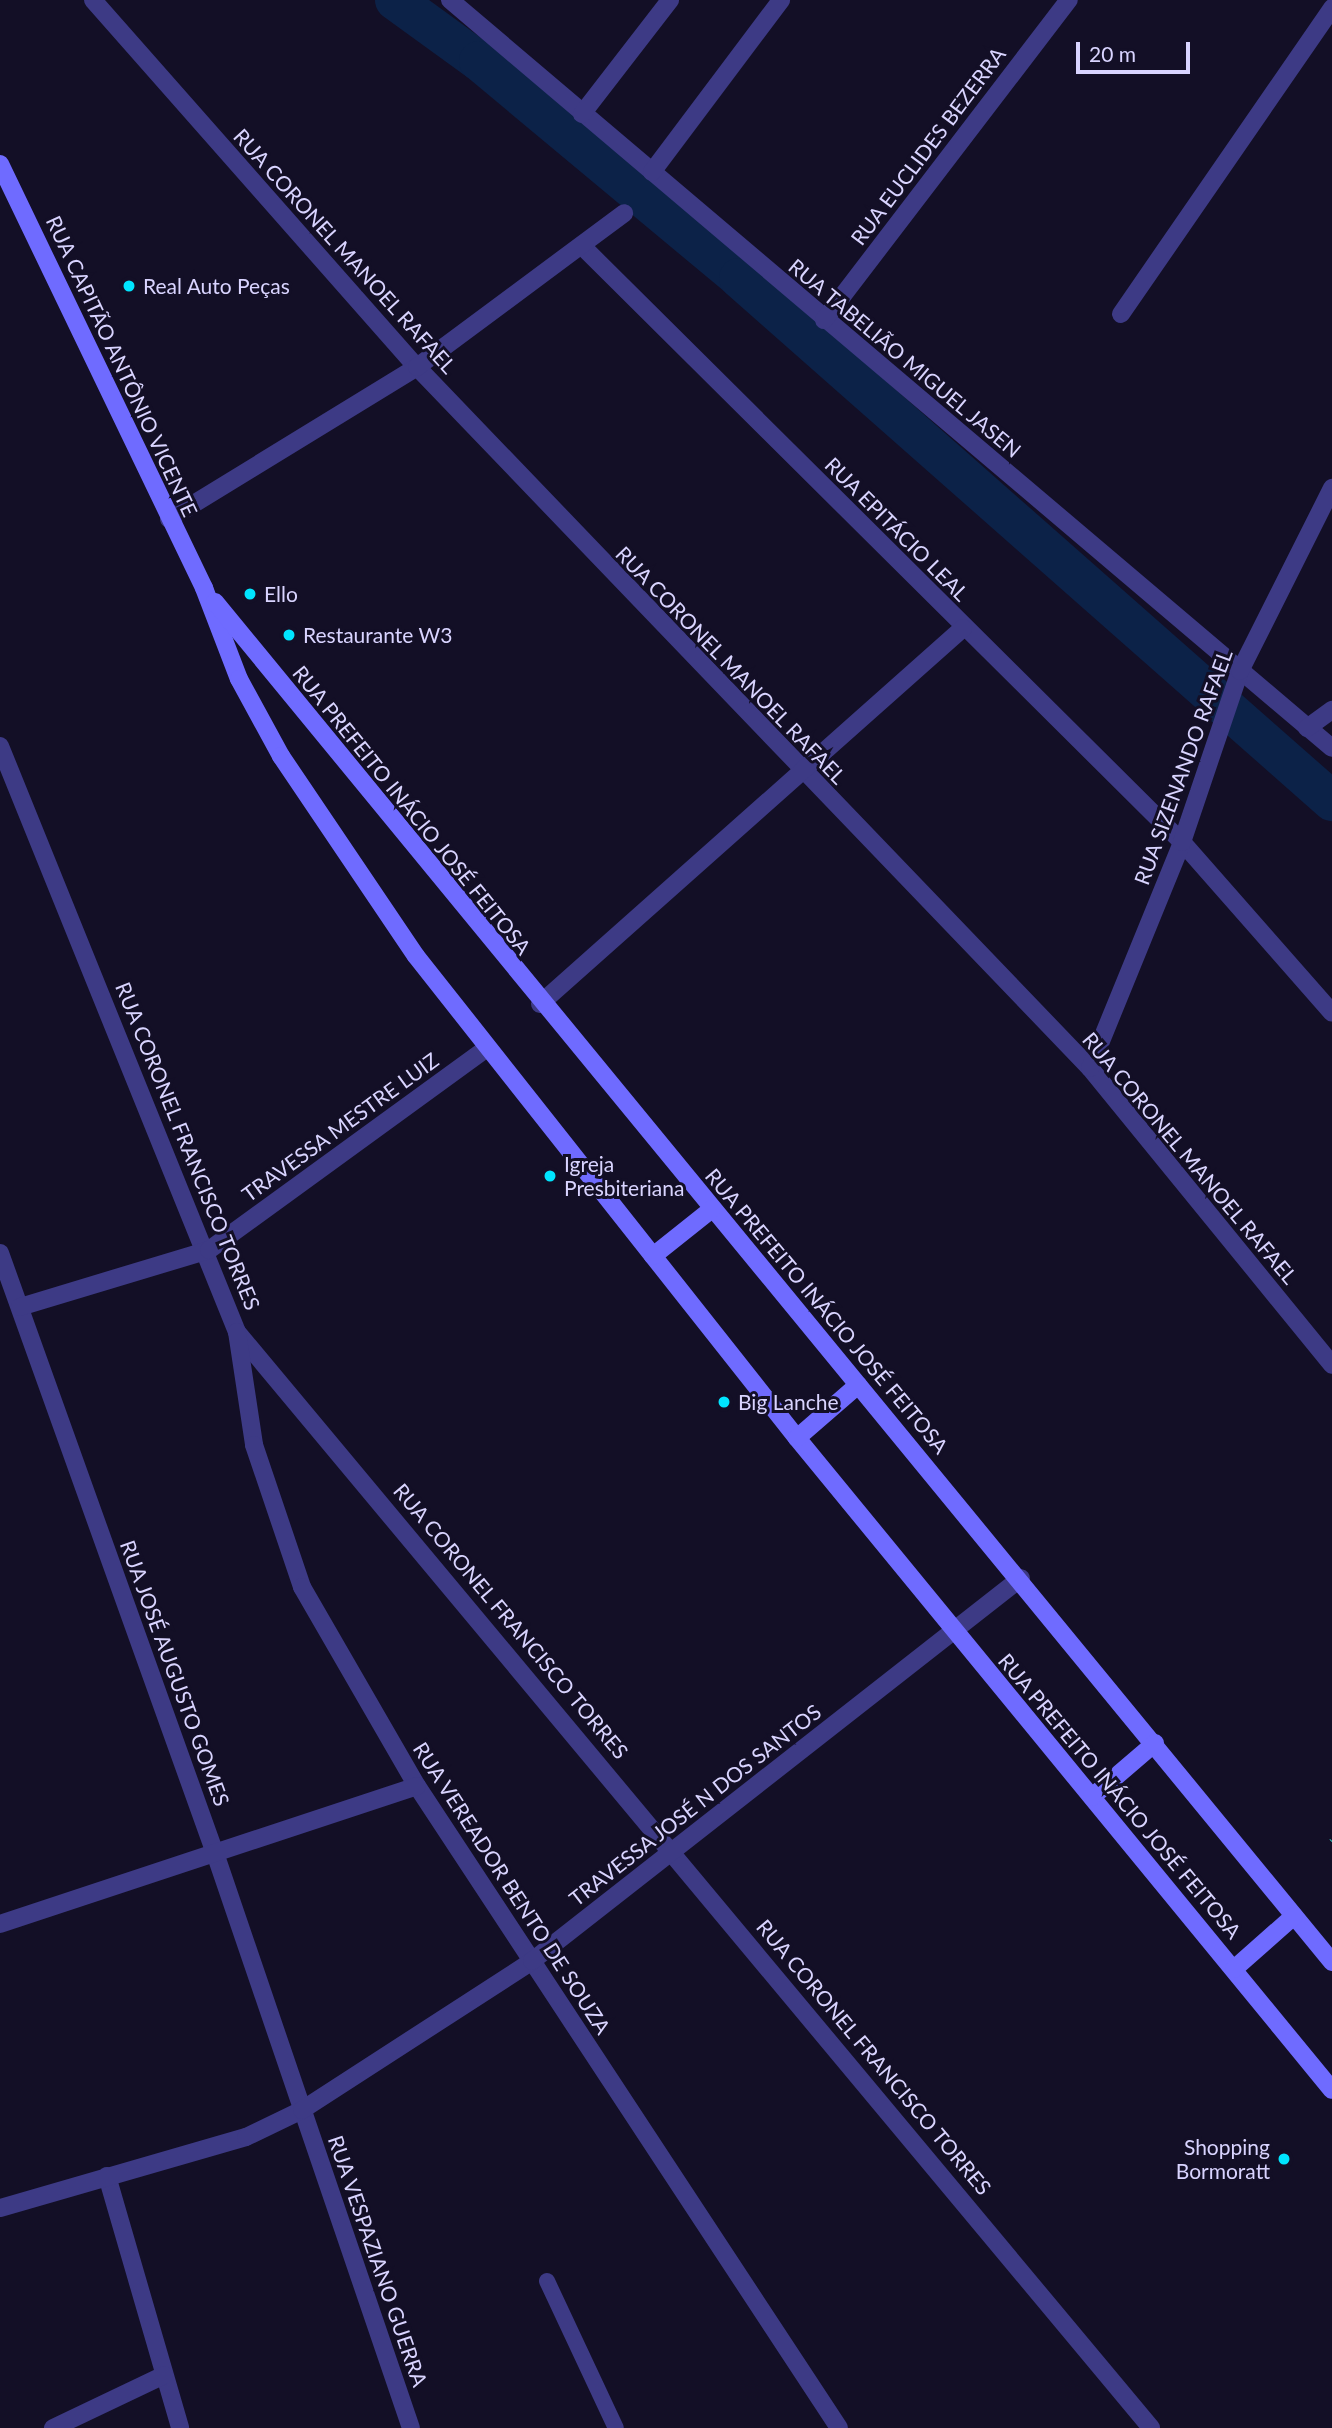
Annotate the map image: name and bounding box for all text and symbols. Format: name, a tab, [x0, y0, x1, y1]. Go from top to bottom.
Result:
scale bar	[1080, 28, 1194, 72]
text: 20 m	[1089, 41, 1136, 66]
street label: RUA EUCLIDES BEZERRA	[845, 42, 1011, 250]
street label: RUA CORONEL MANOEL RAFAEL	[228, 123, 462, 379]
street label: RUA CAPITÃO ANTÔNIO VICENTE	[41, 211, 203, 521]
street label: RUA TABELIÃO MIGUEL JASEN	[783, 253, 1027, 463]
place label: Real Auto Peças	[143, 273, 290, 299]
marker: Real Auto Peças	[121, 278, 137, 294]
street label: RUA EPITÁCIO LEAL	[820, 452, 974, 606]
street label: RUA CORONEL MANOEL RAFAEL	[610, 540, 852, 790]
place label: Ello	[264, 581, 298, 607]
marker: Ello	[242, 586, 258, 602]
place label: Restaurante W3	[303, 622, 453, 648]
marker: Restaurante W3	[281, 627, 297, 643]
street label: RUA SIZENANDO RAFAEL	[1129, 646, 1237, 888]
street label: RUA PREFEITO INÁCIO JOSÉ FEITOSA	[287, 660, 537, 960]
street label: RUA CORONEL FRANCISCO TORRES	[110, 977, 266, 1315]
street label: RUA CORONEL MANOEL RAFAEL	[1077, 1026, 1303, 1290]
street label: TRAVESSA MESTRE LUIZ	[237, 1047, 443, 1207]
place label: Igreja Presbiteriana	[564, 1151, 684, 1201]
street label: RUA PREFEITO INÁCIO JOSÉ FEITOSA	[700, 1163, 954, 1459]
marker: Igreja Presbiteriana	[542, 1168, 558, 1184]
place label: Big Lanche	[738, 1389, 838, 1415]
marker: Big Lanche	[716, 1394, 732, 1410]
street label: RUA CORONEL FRANCISCO TORRES	[388, 1478, 634, 1764]
street label: RUA JOSÉ AUGUSTO GOMES	[115, 1536, 235, 1810]
street label: RUA PREFEITO INÁCIO JOSÉ FEITOSA	[993, 1648, 1247, 1944]
street label: TRAVESSA JOSÉ N DOS SANTOS	[564, 1698, 826, 1912]
street label: RUA VEREADOR BENTO DE SOUZA	[408, 1737, 616, 2039]
street label: RUA CORONEL FRANCISCO TORRES	[751, 1914, 997, 2200]
street label: RUA VESPAZIANO GUERRA	[323, 2131, 433, 2391]
place label: Shopping Bormoratt	[1176, 2134, 1270, 2184]
marker: Shopping Bormoratt	[1276, 2151, 1292, 2167]

